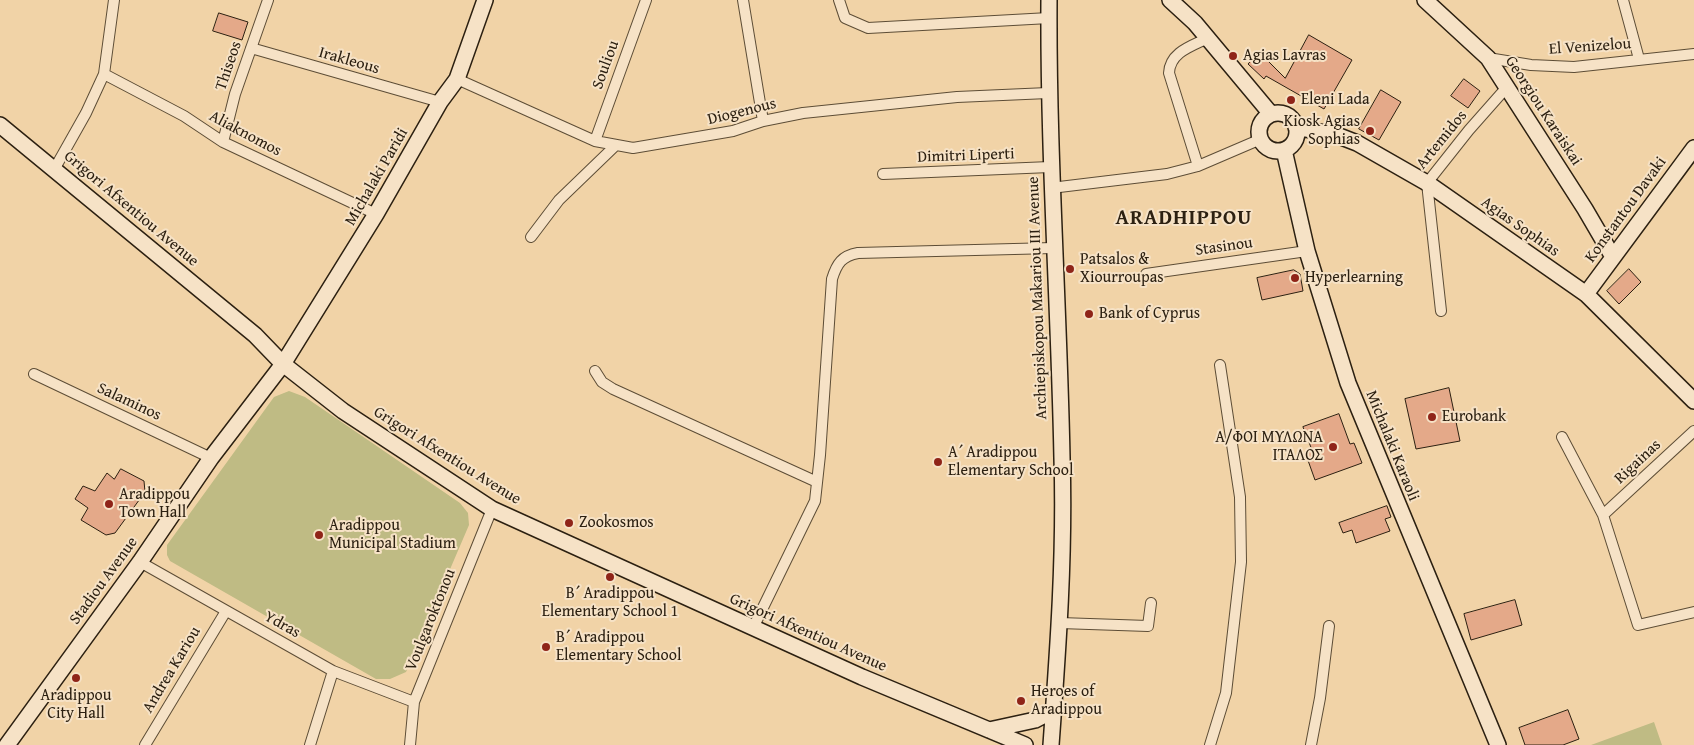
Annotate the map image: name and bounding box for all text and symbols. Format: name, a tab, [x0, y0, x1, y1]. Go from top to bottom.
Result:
street label: El Venizelou	[1548, 35, 1632, 59]
street label: Souliou	[588, 38, 624, 92]
street label: Thiseos	[212, 39, 246, 93]
street label: Irakleous	[316, 43, 382, 79]
place label: Agias Lavras	[1243, 46, 1326, 66]
marker: Agias Lavras	[1227, 50, 1239, 62]
street label: Georgiou Karaiskai	[1500, 53, 1586, 169]
place label: Eleni Lada	[1301, 90, 1370, 110]
street label: Diogenous	[706, 94, 778, 130]
marker: Eleni Lada	[1285, 94, 1297, 106]
street label: Aliaknomos	[206, 107, 284, 161]
street label: Artemidos	[1412, 107, 1472, 173]
place label: Kiosk Agias Sophias	[1284, 112, 1360, 150]
street label: Michalaki Paridi	[341, 125, 413, 229]
marker: Kiosk Agias Sophias	[1364, 125, 1376, 137]
street label: Dimitri Liperti	[917, 145, 1015, 167]
street label: Grigori Afxentiou Avenue	[60, 147, 202, 271]
street label: Konstantou Davaki	[1581, 153, 1671, 267]
street label: Archiepiskopou Makariou III Avenue	[1024, 176, 1052, 420]
street label: Agias Sophias	[1477, 193, 1563, 261]
district label: ARADHIPPOU	[1114, 206, 1254, 232]
street label: Stasinou	[1194, 233, 1254, 261]
place label: Patsalos & Xiourroupas	[1080, 250, 1164, 288]
marker: Patsalos & Xiourroupas	[1064, 263, 1076, 275]
place label: Hyperlearning	[1305, 268, 1403, 288]
marker: Hyperlearning	[1289, 272, 1301, 284]
place label: Bank of Cyprus	[1099, 304, 1200, 324]
marker: Bank of Cyprus	[1083, 308, 1095, 320]
street label: Salaminos	[94, 379, 164, 425]
street label: Michalaki Karaoli	[1361, 388, 1423, 504]
street label: Grigori Afxentiou Avenue	[370, 403, 524, 509]
place label: Eurobank	[1442, 407, 1506, 427]
marker: Eurobank	[1426, 411, 1438, 423]
place label: Α/ΦΟΙ ΜΥΛΩΝΑ ΙΤΑΛΟΣ	[1215, 428, 1323, 466]
street label: Rigainas	[1611, 436, 1665, 488]
marker: Α/ΦΟΙ ΜΥΛΩΝΑ ΙΤΑΛΟΣ	[1327, 441, 1339, 453]
place label: A´ Aradippou Elementary School	[948, 443, 1073, 481]
marker: A´ Aradippou Elementary School	[932, 456, 944, 468]
place label: Aradippou Town Hall	[119, 485, 190, 523]
marker: Aradippou Town Hall	[103, 498, 115, 510]
place label: Zookosmos	[579, 513, 654, 533]
place label: Aradippou Municipal Stadium	[329, 516, 456, 554]
marker: Zookosmos	[563, 517, 575, 529]
marker: Aradippou Municipal Stadium	[313, 529, 325, 541]
street label: Stadiou Avenue	[66, 533, 142, 629]
street label: Voulgaroktonou	[402, 566, 460, 674]
marker: B´ Aradippou Elementary School 1	[604, 571, 616, 583]
place label: B´ Aradippou Elementary School 1	[542, 584, 678, 622]
street label: Grigori Afxentiou Avenue	[726, 590, 890, 676]
street label: Ydras	[261, 607, 303, 643]
street label: Andrea Kariou	[139, 623, 205, 717]
place label: B´ Aradippou Elementary School	[556, 628, 681, 666]
marker: B´ Aradippou Elementary School	[540, 641, 552, 653]
marker: Aradippou City Hall	[70, 672, 82, 684]
place label: Heroes of Aradippou	[1031, 682, 1102, 720]
place label: Aradippou City Hall	[41, 686, 111, 724]
marker: Heroes of Aradippou	[1015, 695, 1027, 707]

